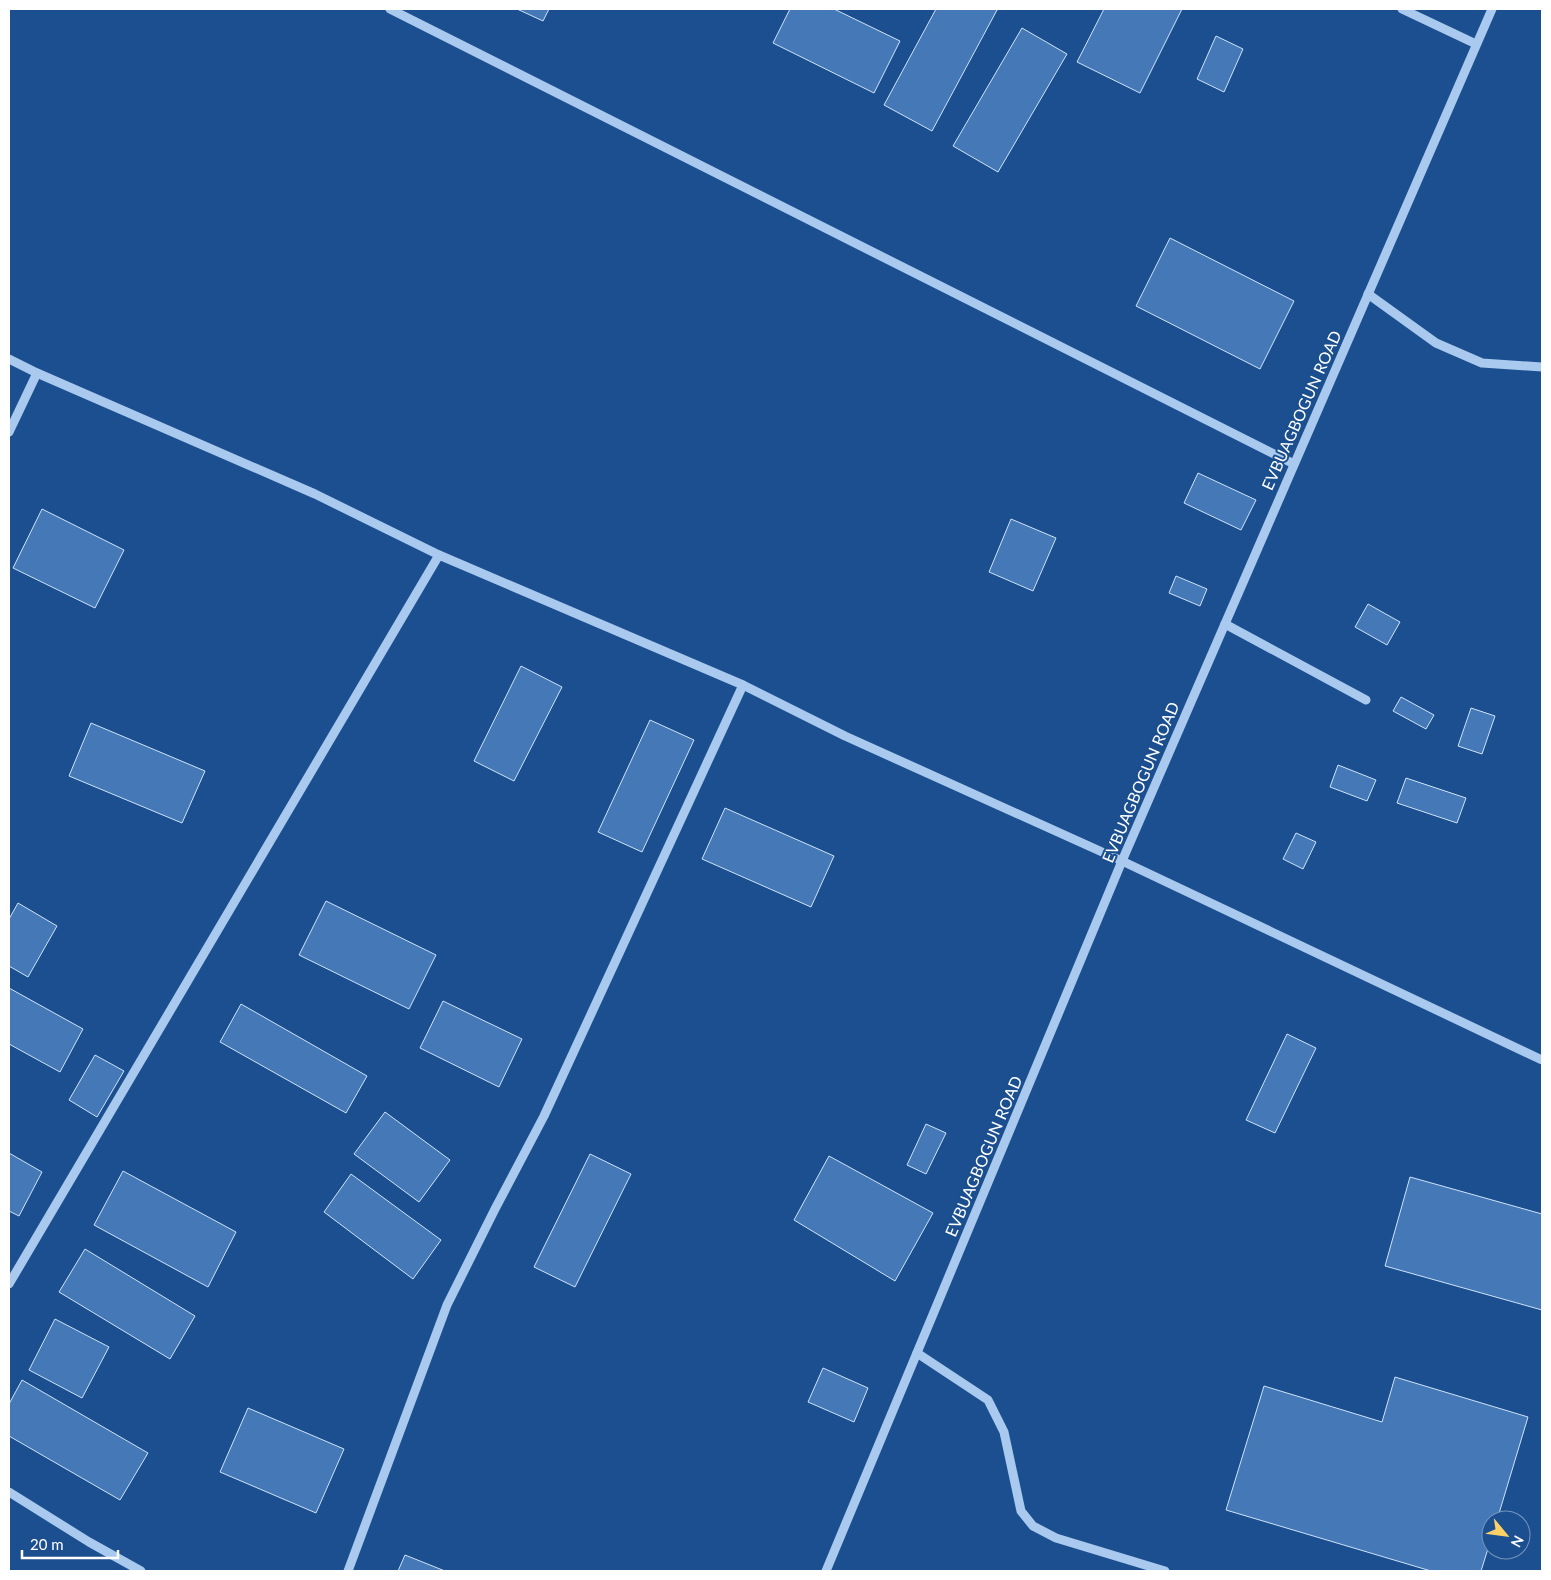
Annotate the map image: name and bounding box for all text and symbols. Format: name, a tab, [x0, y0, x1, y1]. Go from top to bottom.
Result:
street label: EVBUAGBOGUN ROAD	[1257, 327, 1345, 493]
street label: EVBUAGBOGUN ROAD	[1098, 699, 1182, 865]
street label: EVBUAGBOGUN ROAD	[941, 1073, 1025, 1239]
north arrow	[1481, 1510, 1531, 1560]
scale bar	[22, 1528, 119, 1560]
text: N	[1508, 1533, 1528, 1550]
text: 20 m	[30, 1535, 64, 1553]

